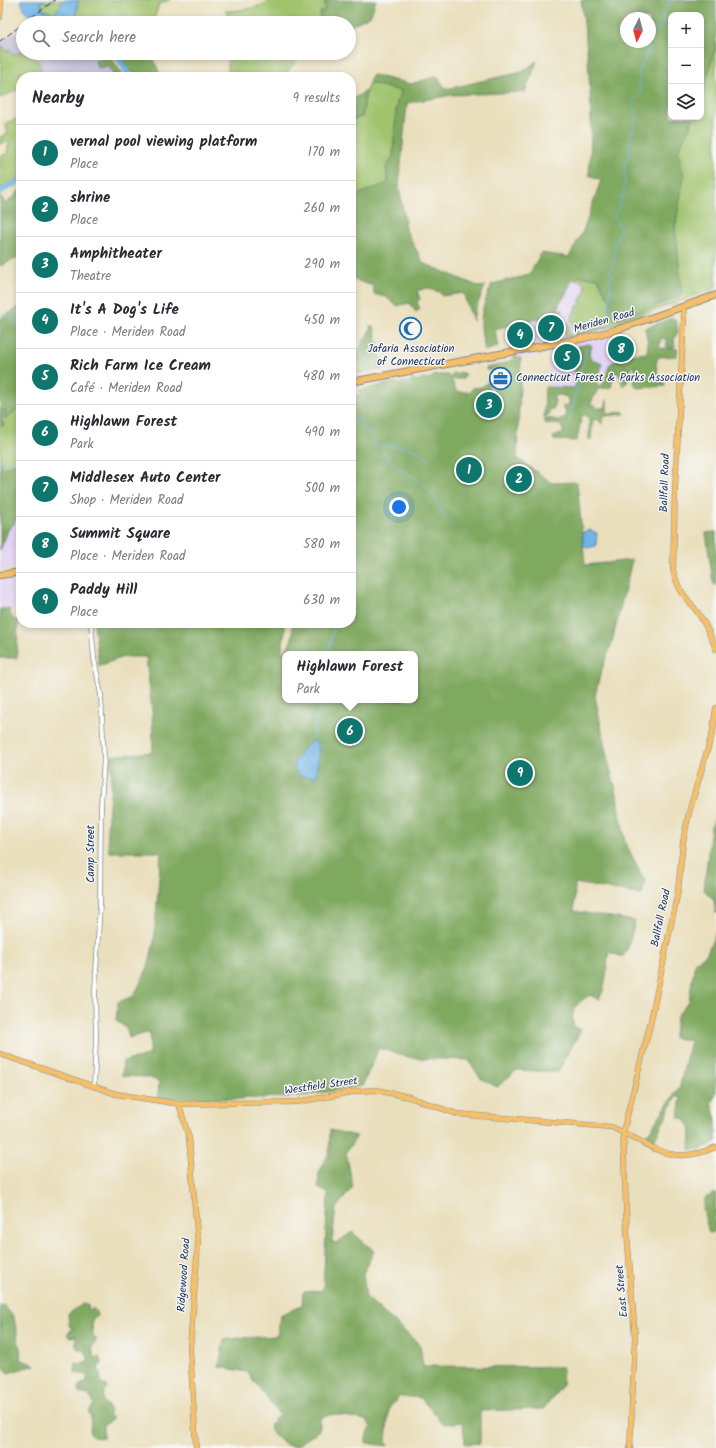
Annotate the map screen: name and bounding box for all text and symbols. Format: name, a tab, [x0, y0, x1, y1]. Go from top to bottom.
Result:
north arrow	[620, 12, 656, 48]
map controls	[668, 12, 704, 120]
button: +	[668, 12, 704, 48]
search box	[16, 16, 356, 60]
text: Search here	[62, 26, 136, 50]
icon: search	[30, 27, 52, 49]
button: −	[668, 48, 704, 84]
button: layers	[668, 84, 704, 120]
text: Nearby	[32, 85, 84, 112]
text: 9 results	[293, 88, 340, 109]
text: vernal pool viewing platform	[70, 130, 257, 154]
text: 1	[43, 142, 47, 163]
text: 170 m	[308, 142, 340, 163]
text: Place	[70, 154, 98, 175]
text: shrine	[70, 186, 110, 210]
text: 2	[41, 198, 49, 219]
text: 260 m	[303, 198, 340, 219]
text: Place	[70, 210, 98, 231]
text: Amphitheater	[70, 242, 162, 266]
text: 3	[41, 254, 49, 275]
text: 290 m	[304, 254, 340, 275]
text: Theatre	[70, 266, 111, 287]
text: It's A Dog's Life	[70, 298, 179, 322]
street label: Meriden Road	[571, 304, 637, 338]
text: 4	[41, 310, 49, 331]
text: 450 m	[304, 310, 340, 331]
pin: 7	[538, 313, 564, 343]
mosque icon: Jafaria Association of Connecticut	[398, 316, 424, 342]
pin: 4	[507, 320, 533, 350]
text: Place · Meriden Road	[70, 322, 186, 343]
pin: 8	[608, 334, 634, 364]
place label: Jafaria Association of Connecticut	[368, 340, 455, 371]
pin: 5	[554, 342, 580, 372]
text: Rich Farm Ice Cream	[70, 354, 211, 378]
office icon: Connecticut Forest & Parks Association	[487, 365, 513, 391]
text: 5	[42, 366, 48, 387]
text: 480 m	[303, 366, 340, 387]
place label: Connecticut Forest & Parks Association	[516, 369, 700, 387]
text: Café · Meriden Road	[70, 378, 182, 399]
pin: 3	[476, 390, 502, 420]
text: Highlawn Forest	[70, 410, 177, 434]
text: 6	[41, 422, 49, 443]
text: 490 m	[304, 422, 340, 443]
text: Park	[70, 434, 94, 455]
street label: Ballfall Road	[655, 453, 675, 513]
pin: 1	[456, 455, 482, 485]
pin: 2	[506, 464, 532, 494]
text: Middlesex Auto Center	[70, 466, 220, 490]
text: 7	[42, 478, 48, 499]
text: 500 m	[304, 478, 340, 499]
text: Shop · Meriden Road	[70, 490, 184, 511]
your location	[389, 497, 409, 517]
text: Summit Square	[70, 522, 170, 546]
text: 8	[41, 534, 49, 555]
text: 580 m	[303, 534, 340, 555]
text: Place · Meriden Road	[70, 546, 186, 567]
text: Paddy Hill	[70, 578, 137, 602]
text: 9	[42, 590, 48, 611]
text: 630 m	[303, 590, 340, 611]
text: Place	[70, 602, 98, 623]
popup	[282, 651, 418, 703]
text: Highlawn Forest	[296, 655, 404, 679]
text: Park	[296, 679, 320, 700]
pin: 6	[337, 716, 363, 746]
pin: 9	[507, 758, 533, 788]
street label: Camp Street	[82, 824, 100, 883]
street label: Ballfall Road	[646, 887, 676, 949]
street label: Westfield Street	[283, 1072, 359, 1100]
street label: Ridgewood Road	[172, 1237, 196, 1313]
street label: East Street	[611, 1263, 633, 1318]

